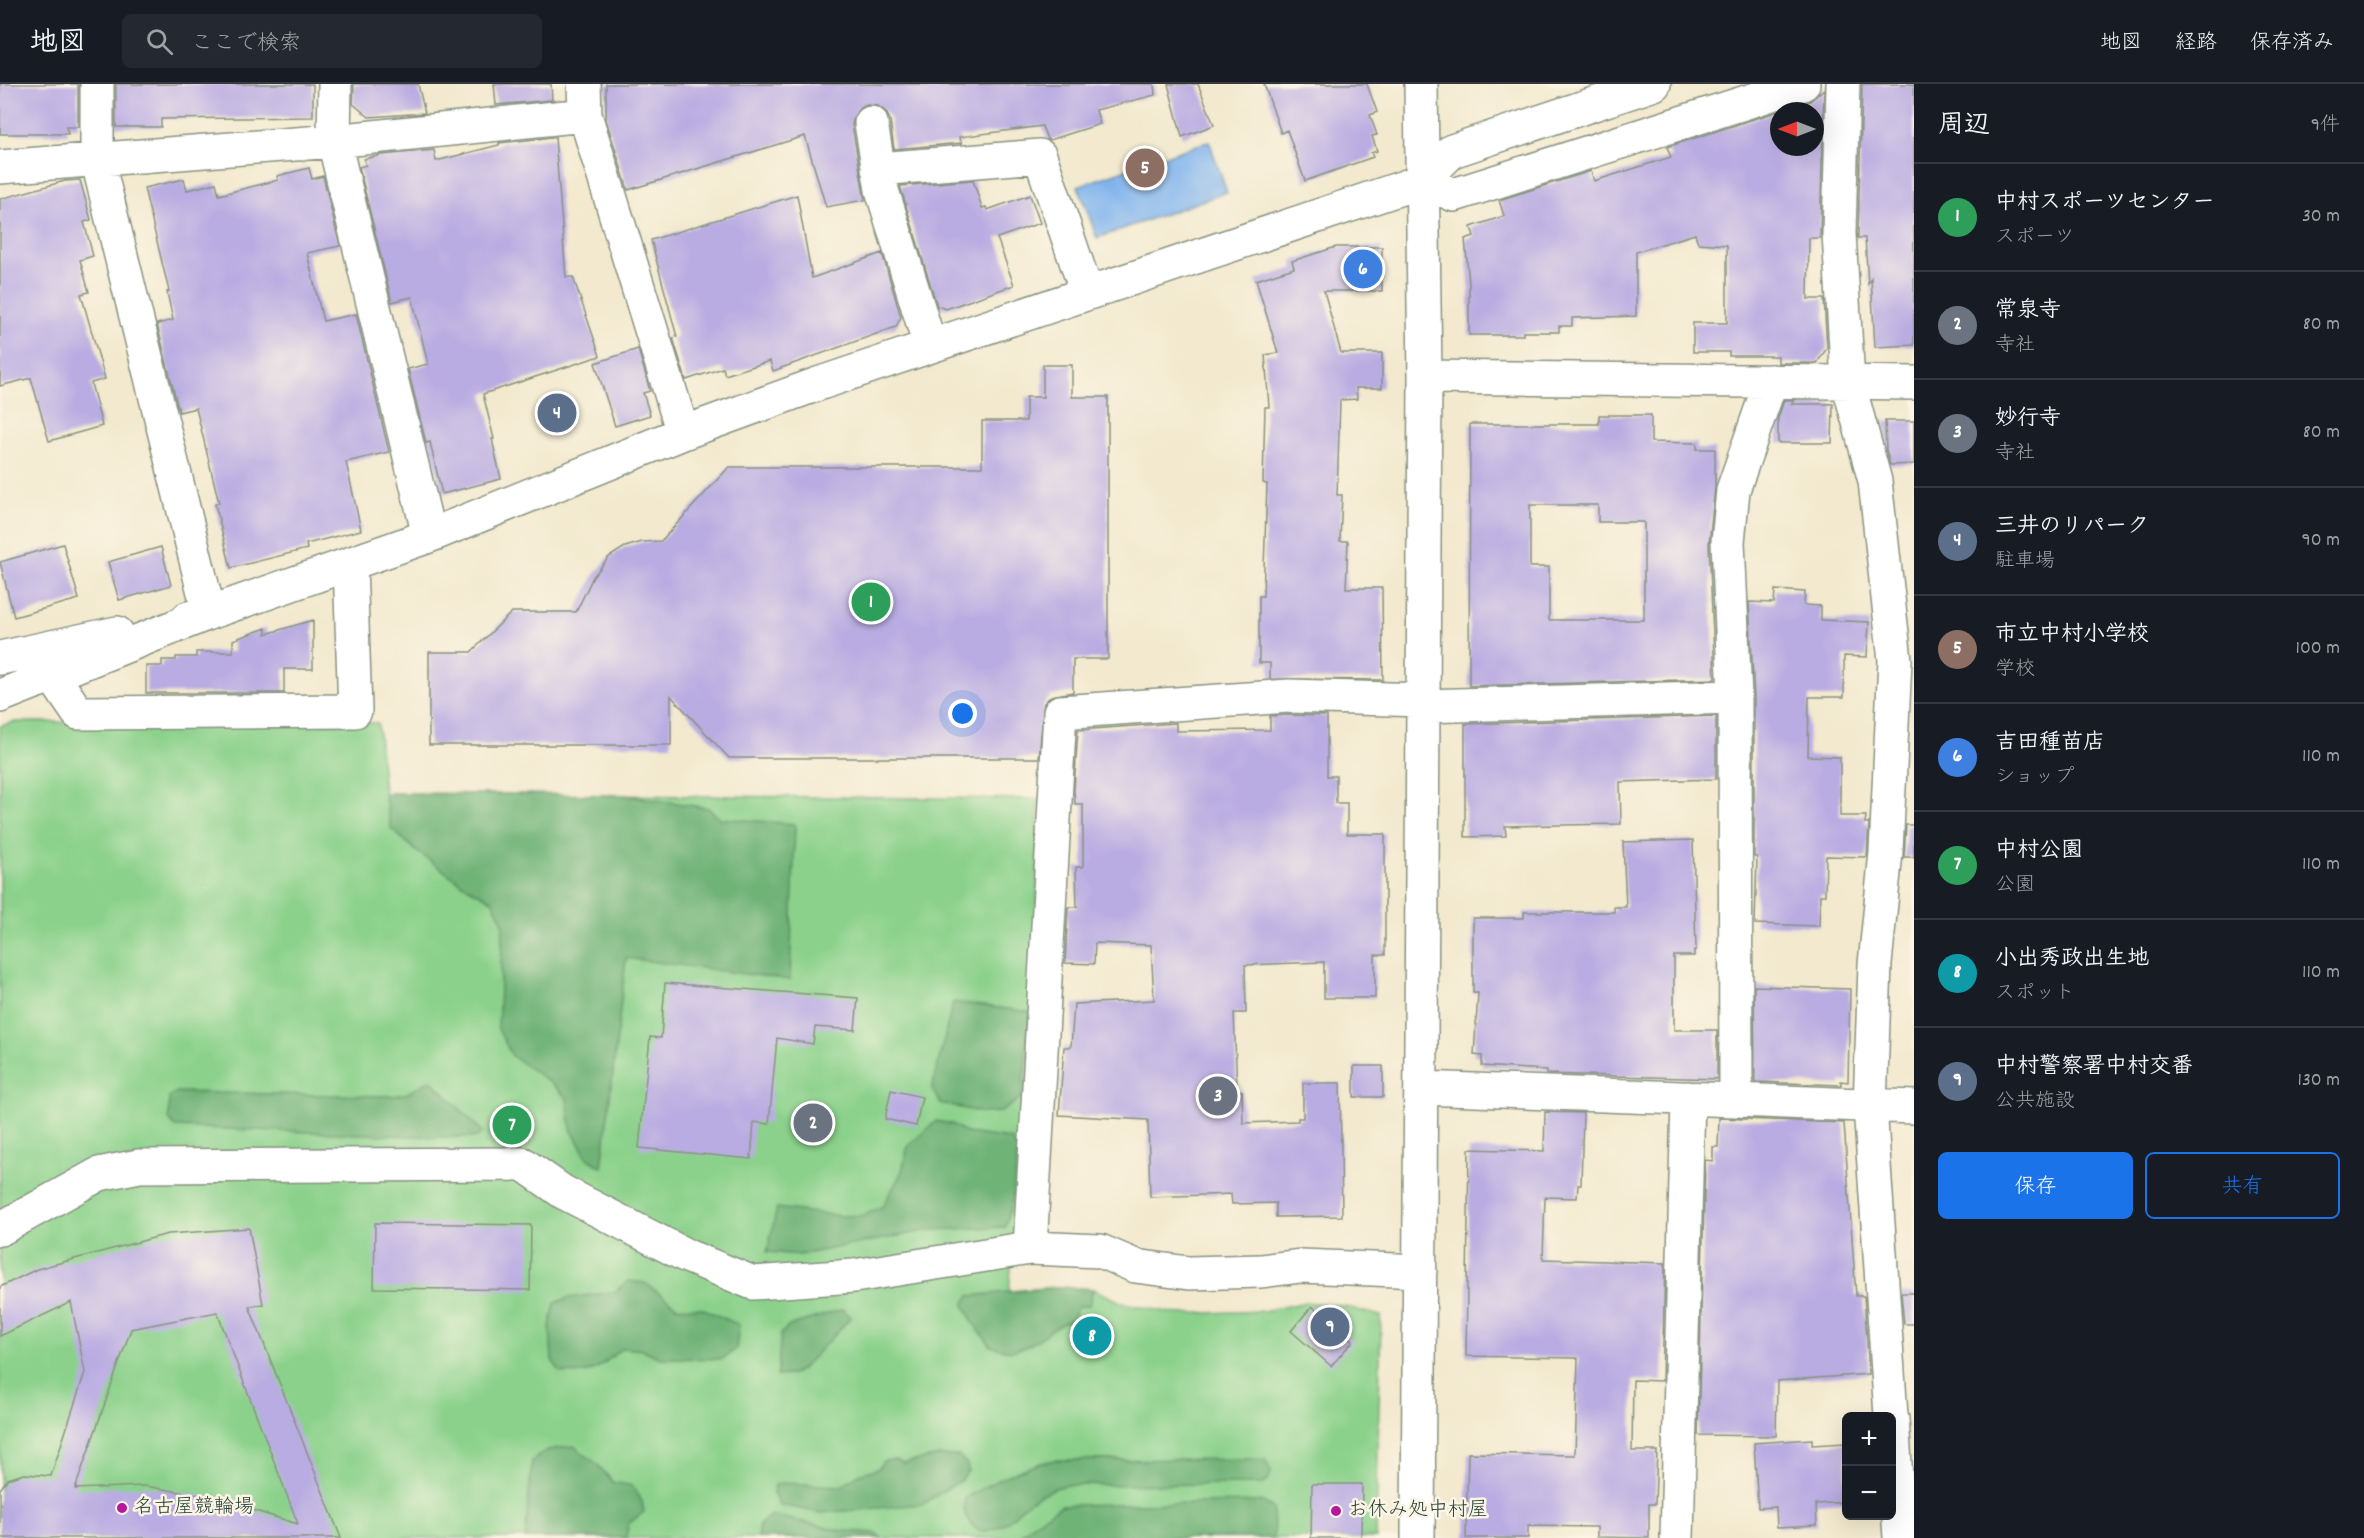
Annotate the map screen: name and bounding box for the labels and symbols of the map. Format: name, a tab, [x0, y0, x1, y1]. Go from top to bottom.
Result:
north arrow	[1770, 102, 1824, 156]
pin: 5	[1126, 146, 1164, 190]
pin: 6	[1344, 246, 1382, 291]
pin: 4	[538, 390, 576, 436]
pin: 1	[852, 580, 890, 624]
your location	[948, 699, 977, 728]
pin: 3	[1198, 1074, 1238, 1118]
pin: 2	[794, 1100, 832, 1146]
pin: 7	[492, 1102, 532, 1148]
pin: 9	[1310, 1304, 1350, 1350]
pin: 8	[1072, 1314, 1112, 1358]
place label: 名古屋競輪場	[134, 1494, 254, 1522]
place label: お休み処中村屋	[1348, 1497, 1488, 1525]
marker: 名古屋競輪場	[115, 1501, 129, 1515]
marker: お休み処中村屋	[1329, 1504, 1343, 1518]

